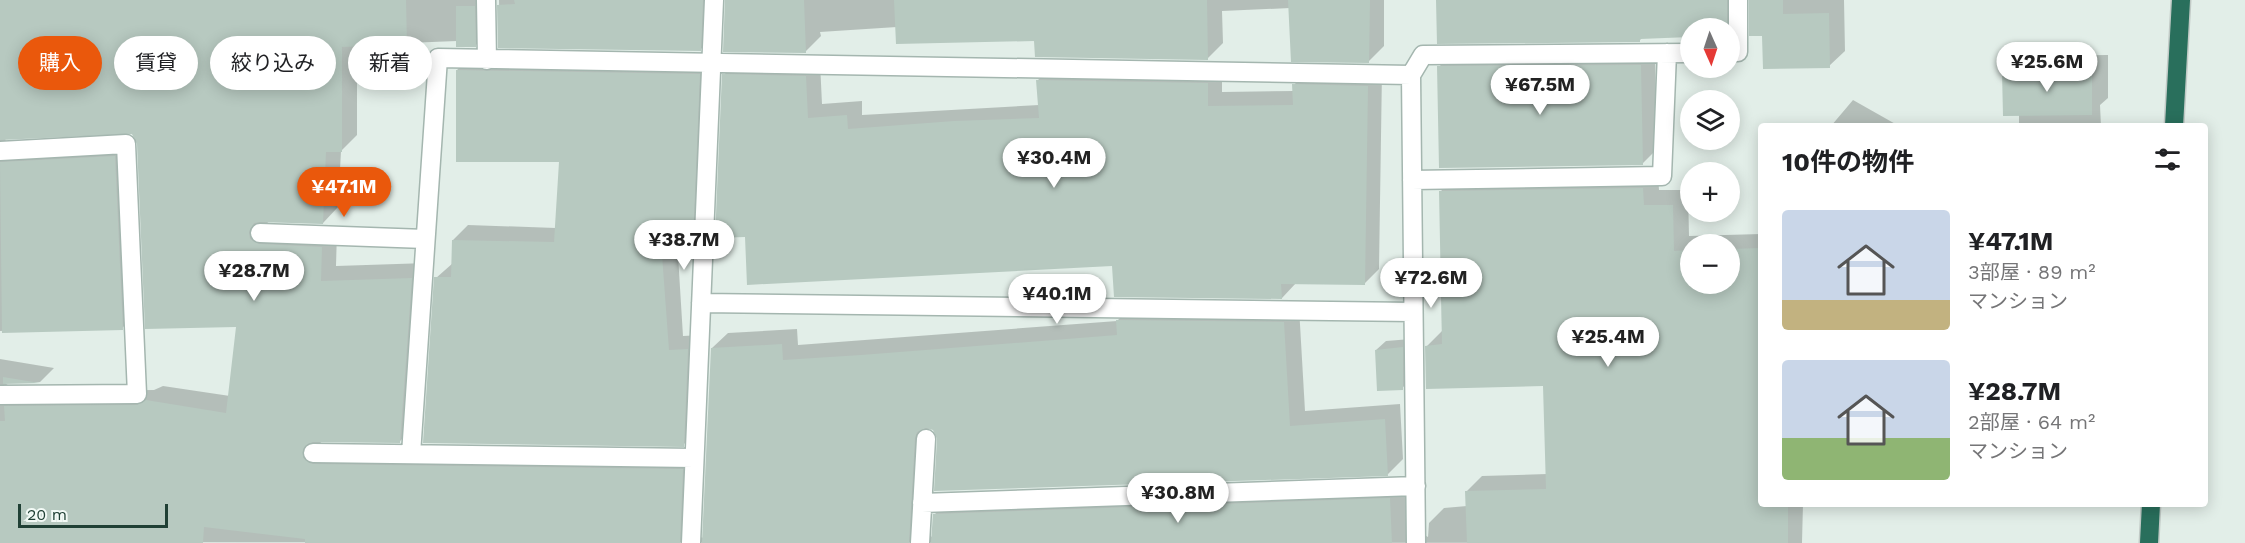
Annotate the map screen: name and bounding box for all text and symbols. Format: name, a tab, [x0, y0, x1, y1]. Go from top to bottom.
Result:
north arrow	[1680, 18, 1740, 78]
map controls	[1680, 18, 1740, 294]
chip: 購入	[18, 36, 102, 90]
chip: 賃貸	[114, 36, 198, 90]
chip: 絞り込み	[210, 36, 336, 90]
chip: 新着	[348, 36, 432, 90]
pin: ¥25.6M	[1998, 42, 2096, 93]
text: ¥25.6M	[2010, 49, 2084, 73]
pin: ¥67.5M	[1491, 65, 1589, 116]
text: ¥67.5M	[1505, 72, 1575, 96]
button: layers	[1680, 90, 1740, 150]
pin: ¥30.4M	[1005, 138, 1103, 189]
icon: filters	[2151, 143, 2184, 176]
text: ¥30.4M	[1017, 145, 1091, 169]
text: 10件の物件	[1782, 147, 1914, 177]
button: +	[1680, 162, 1740, 222]
pin: ¥47.1M	[295, 167, 393, 218]
text: ¥47.1M	[311, 174, 377, 198]
pin: ¥38.7M	[635, 220, 733, 271]
text: ¥47.1M	[1968, 226, 2053, 256]
text: ¥38.7M	[648, 227, 720, 251]
button: −	[1680, 234, 1740, 294]
icon: home	[1830, 234, 1902, 306]
pin: ¥28.7M	[205, 251, 303, 302]
text: ¥28.7M	[218, 258, 290, 282]
pin: ¥72.6M	[1382, 258, 1480, 309]
text: 3部屋 · 89 m²	[1968, 260, 2096, 284]
text: ¥72.6M	[1394, 265, 1468, 289]
pin: ¥40.1M	[1008, 274, 1106, 325]
text: ¥40.1M	[1022, 281, 1092, 305]
text: マンション	[1968, 289, 2068, 313]
pin: ¥25.4M	[1559, 317, 1657, 368]
text: ¥25.4M	[1571, 324, 1645, 348]
text: ¥28.7M	[1968, 376, 2061, 406]
icon: home	[1830, 384, 1902, 456]
text: 2部屋 · 64 m²	[1968, 410, 2095, 434]
text: マンション	[1968, 439, 2068, 463]
pin: ¥30.8M	[1129, 473, 1227, 524]
text: ¥30.8M	[1141, 480, 1215, 504]
scale bar	[18, 501, 168, 528]
text: 20 m	[27, 505, 67, 524]

